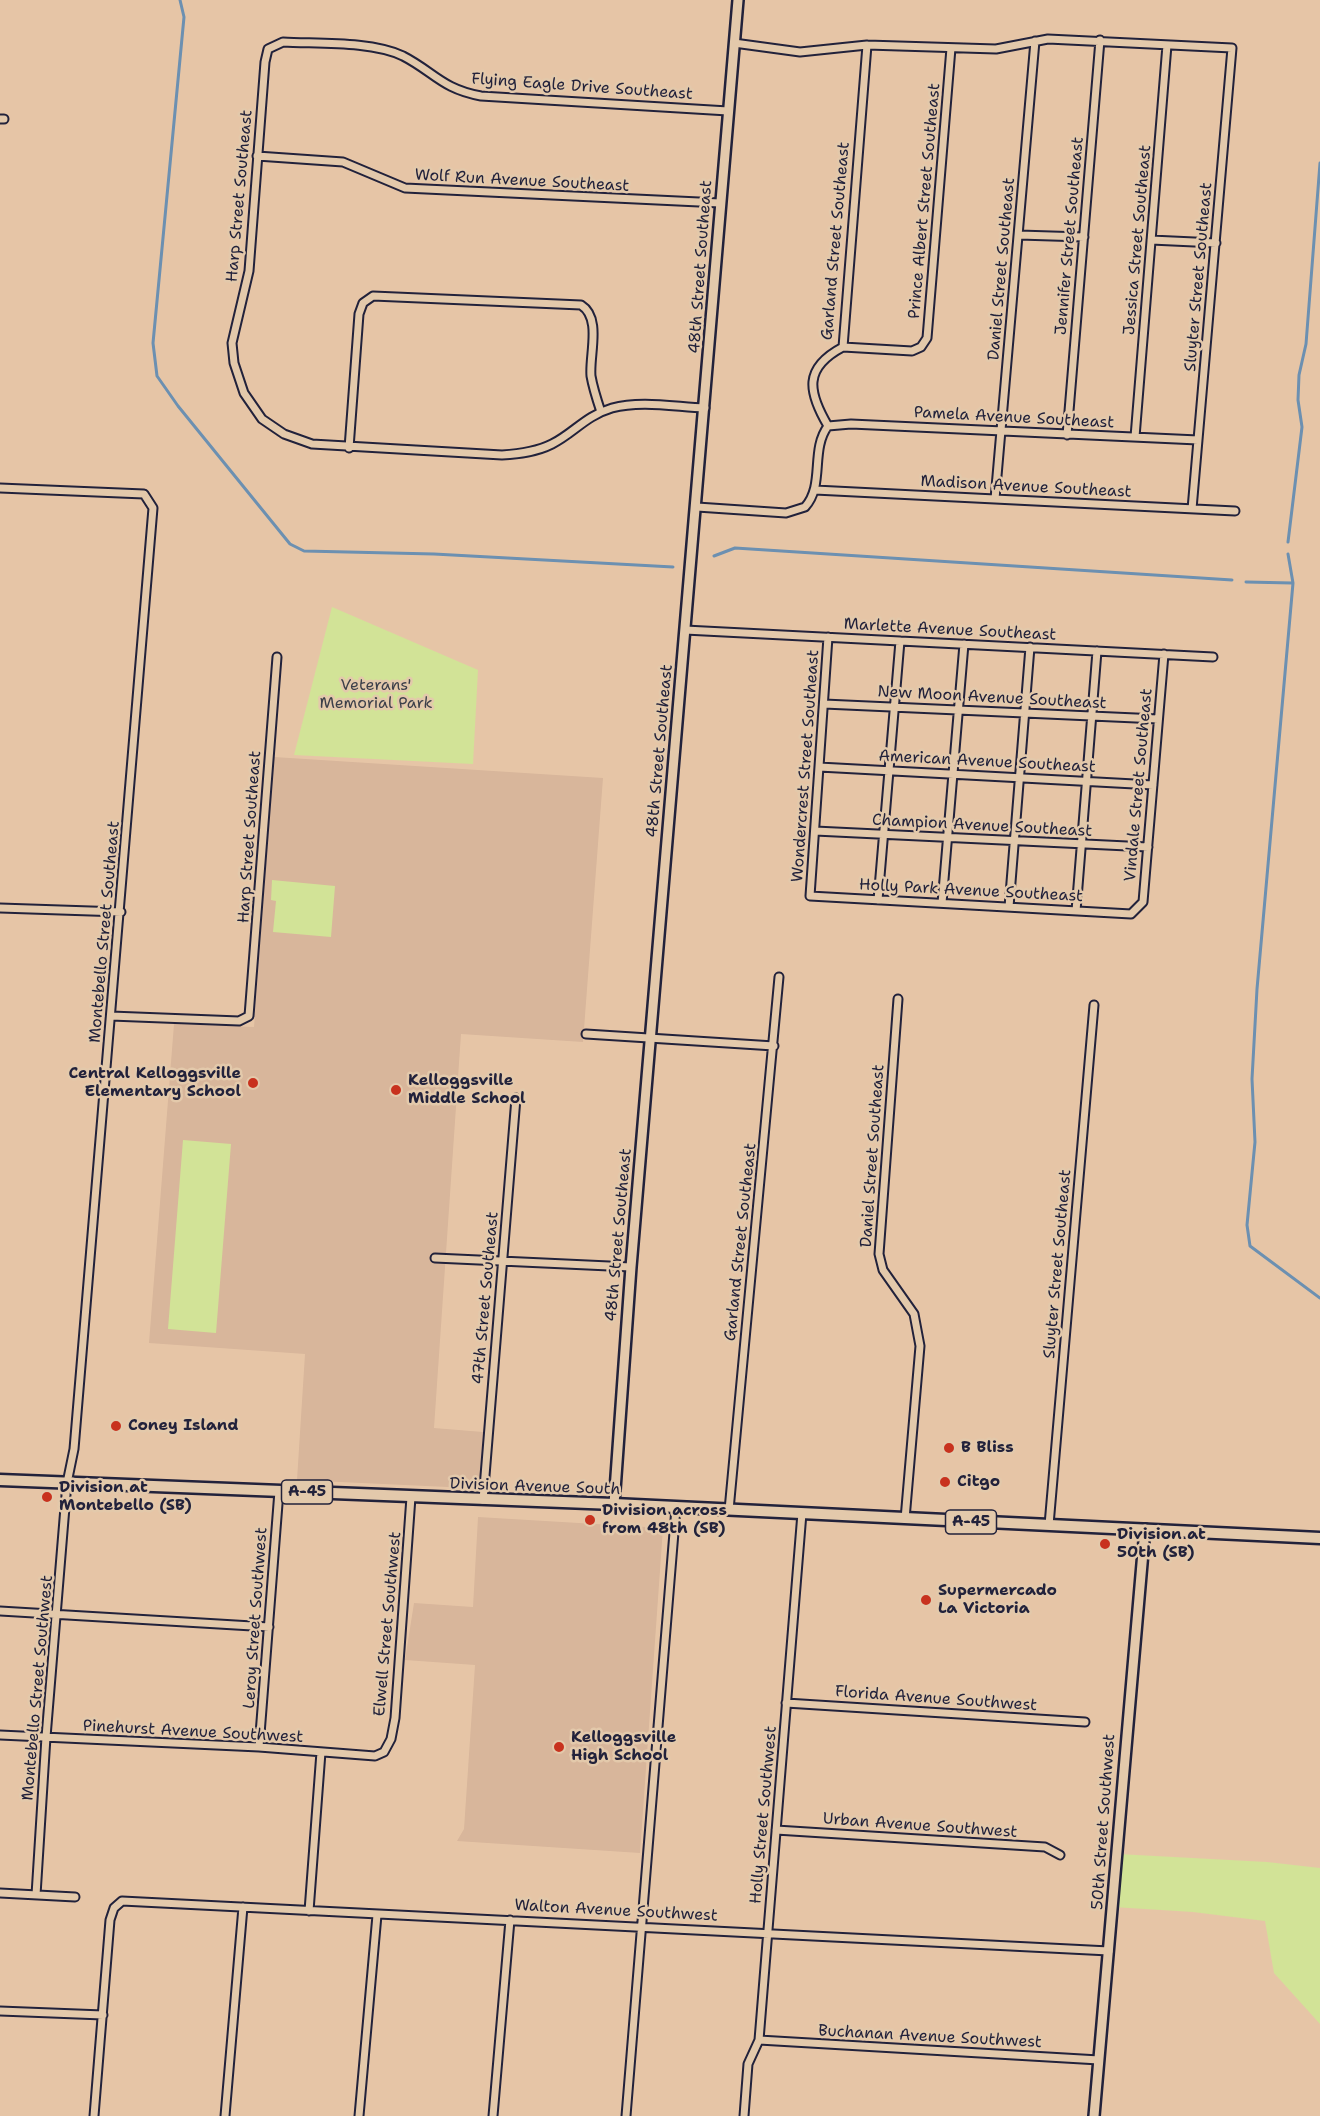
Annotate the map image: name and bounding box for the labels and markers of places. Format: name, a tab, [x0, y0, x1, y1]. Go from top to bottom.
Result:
place label: Central Kelloggsville Elementary School	[69, 1064, 241, 1102]
place label: Kelloggsville Middle School	[408, 1071, 526, 1109]
marker: Central Kelloggsville Elementary School	[246, 1076, 260, 1090]
marker: Kelloggsville Middle School	[389, 1083, 403, 1097]
place label: Coney Island	[128, 1416, 238, 1436]
marker: Coney Island	[109, 1419, 123, 1433]
place label: B Bliss	[961, 1438, 1014, 1458]
marker: B Bliss	[942, 1441, 956, 1455]
place label: Citgo	[957, 1472, 1000, 1492]
marker: Citgo	[938, 1475, 952, 1489]
place label: Division at Montebello (SB)	[59, 1478, 192, 1516]
marker: Division at Montebello (SB)	[40, 1490, 54, 1504]
place label: Division across from 48th (SB)	[602, 1501, 727, 1539]
marker: Division across from 48th (SB)	[583, 1513, 597, 1527]
place label: Division at 50th (SB)	[1117, 1525, 1206, 1563]
marker: Division at 50th (SB)	[1098, 1537, 1112, 1551]
place label: Supermercado La Victoria	[938, 1581, 1057, 1619]
marker: Supermercado La Victoria	[919, 1593, 933, 1607]
place label: Kelloggsville High School	[571, 1728, 676, 1766]
marker: Kelloggsville High School	[552, 1740, 566, 1754]

